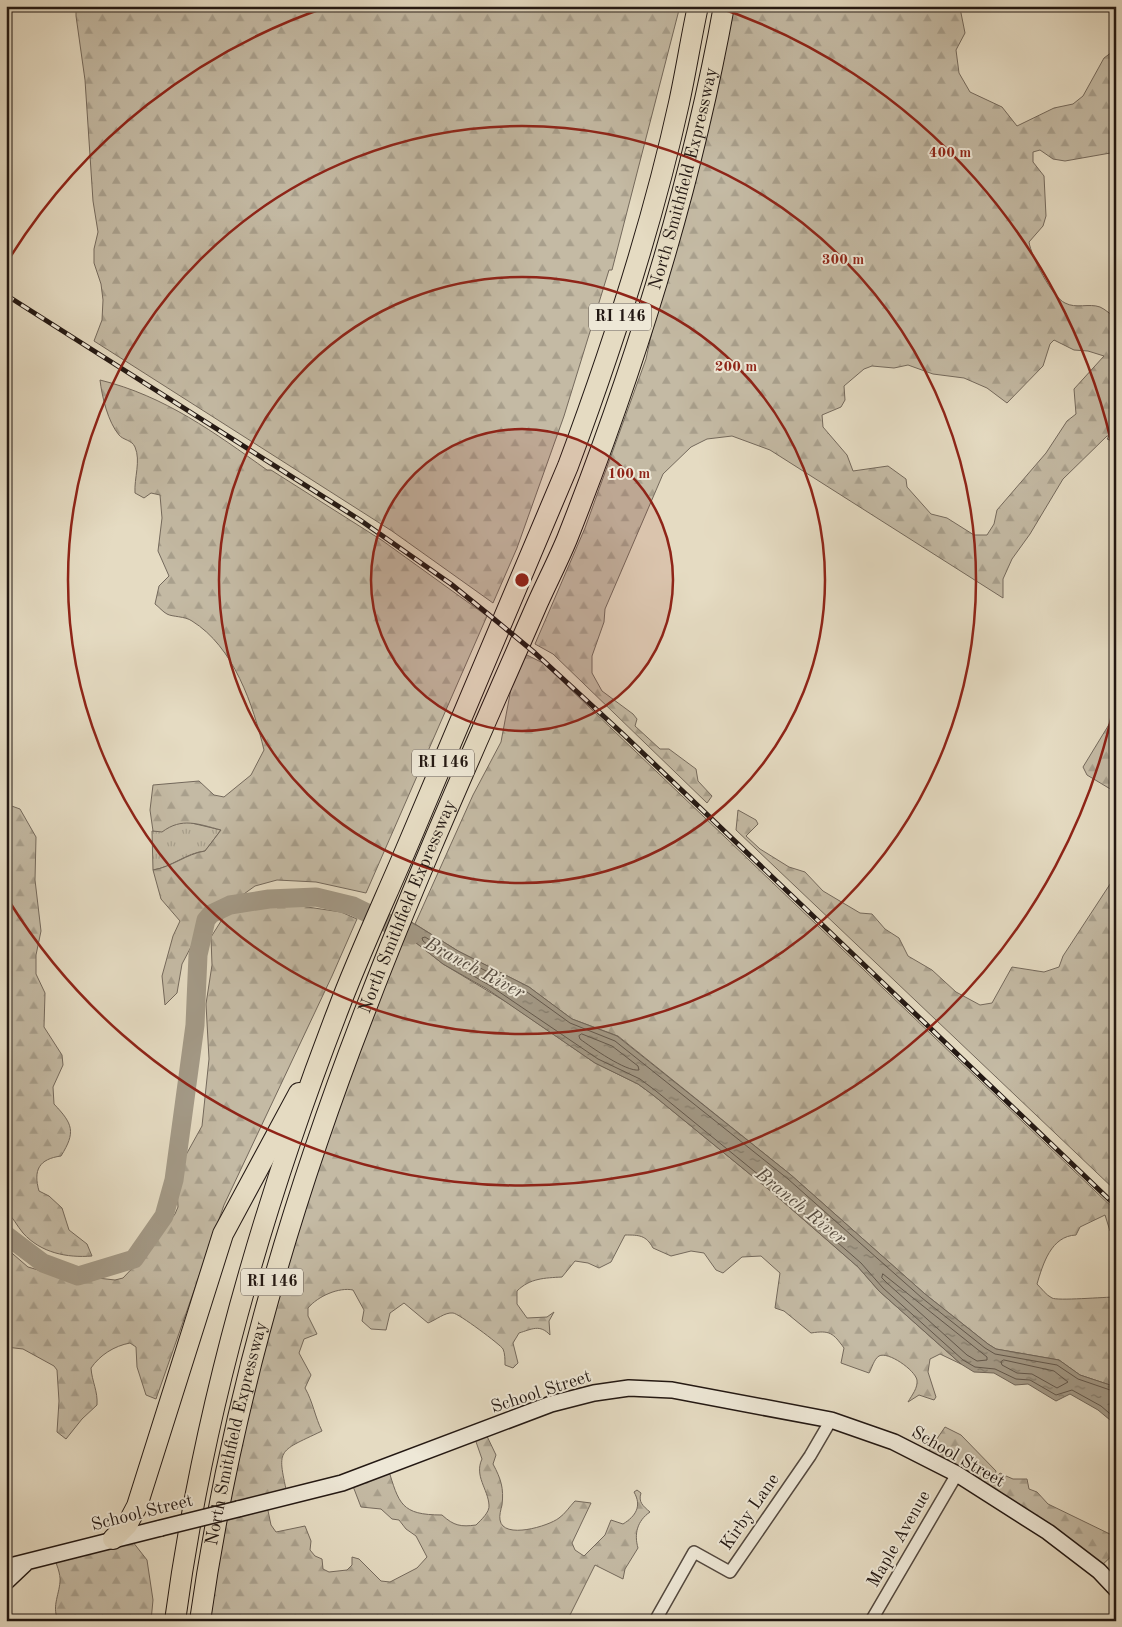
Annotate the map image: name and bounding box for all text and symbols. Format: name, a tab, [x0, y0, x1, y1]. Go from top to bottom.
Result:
street label: North Smithfield Expressway	[646, 65, 721, 292]
text: 400 m	[929, 146, 971, 161]
text: 300 m	[822, 253, 864, 268]
road number: RI 146	[589, 304, 651, 330]
text: 200 m	[715, 360, 757, 375]
text: 100 m	[608, 467, 650, 482]
centre of rings	[513, 571, 531, 589]
road number: RI 146	[412, 750, 474, 776]
street label: North Smithfield Expressway	[356, 797, 460, 1016]
water label: Branch River	[420, 934, 528, 1004]
water label: Branch River	[750, 1164, 850, 1250]
road number: RI 146	[241, 1268, 303, 1295]
street label: North Smithfield Expressway	[203, 1319, 271, 1547]
street label: School Street	[489, 1367, 593, 1417]
street label: School Street	[908, 1423, 1008, 1491]
street label: Kirby Lane	[717, 1471, 783, 1553]
street label: Maple Avenue	[864, 1487, 934, 1591]
street label: School Street	[89, 1492, 195, 1534]

